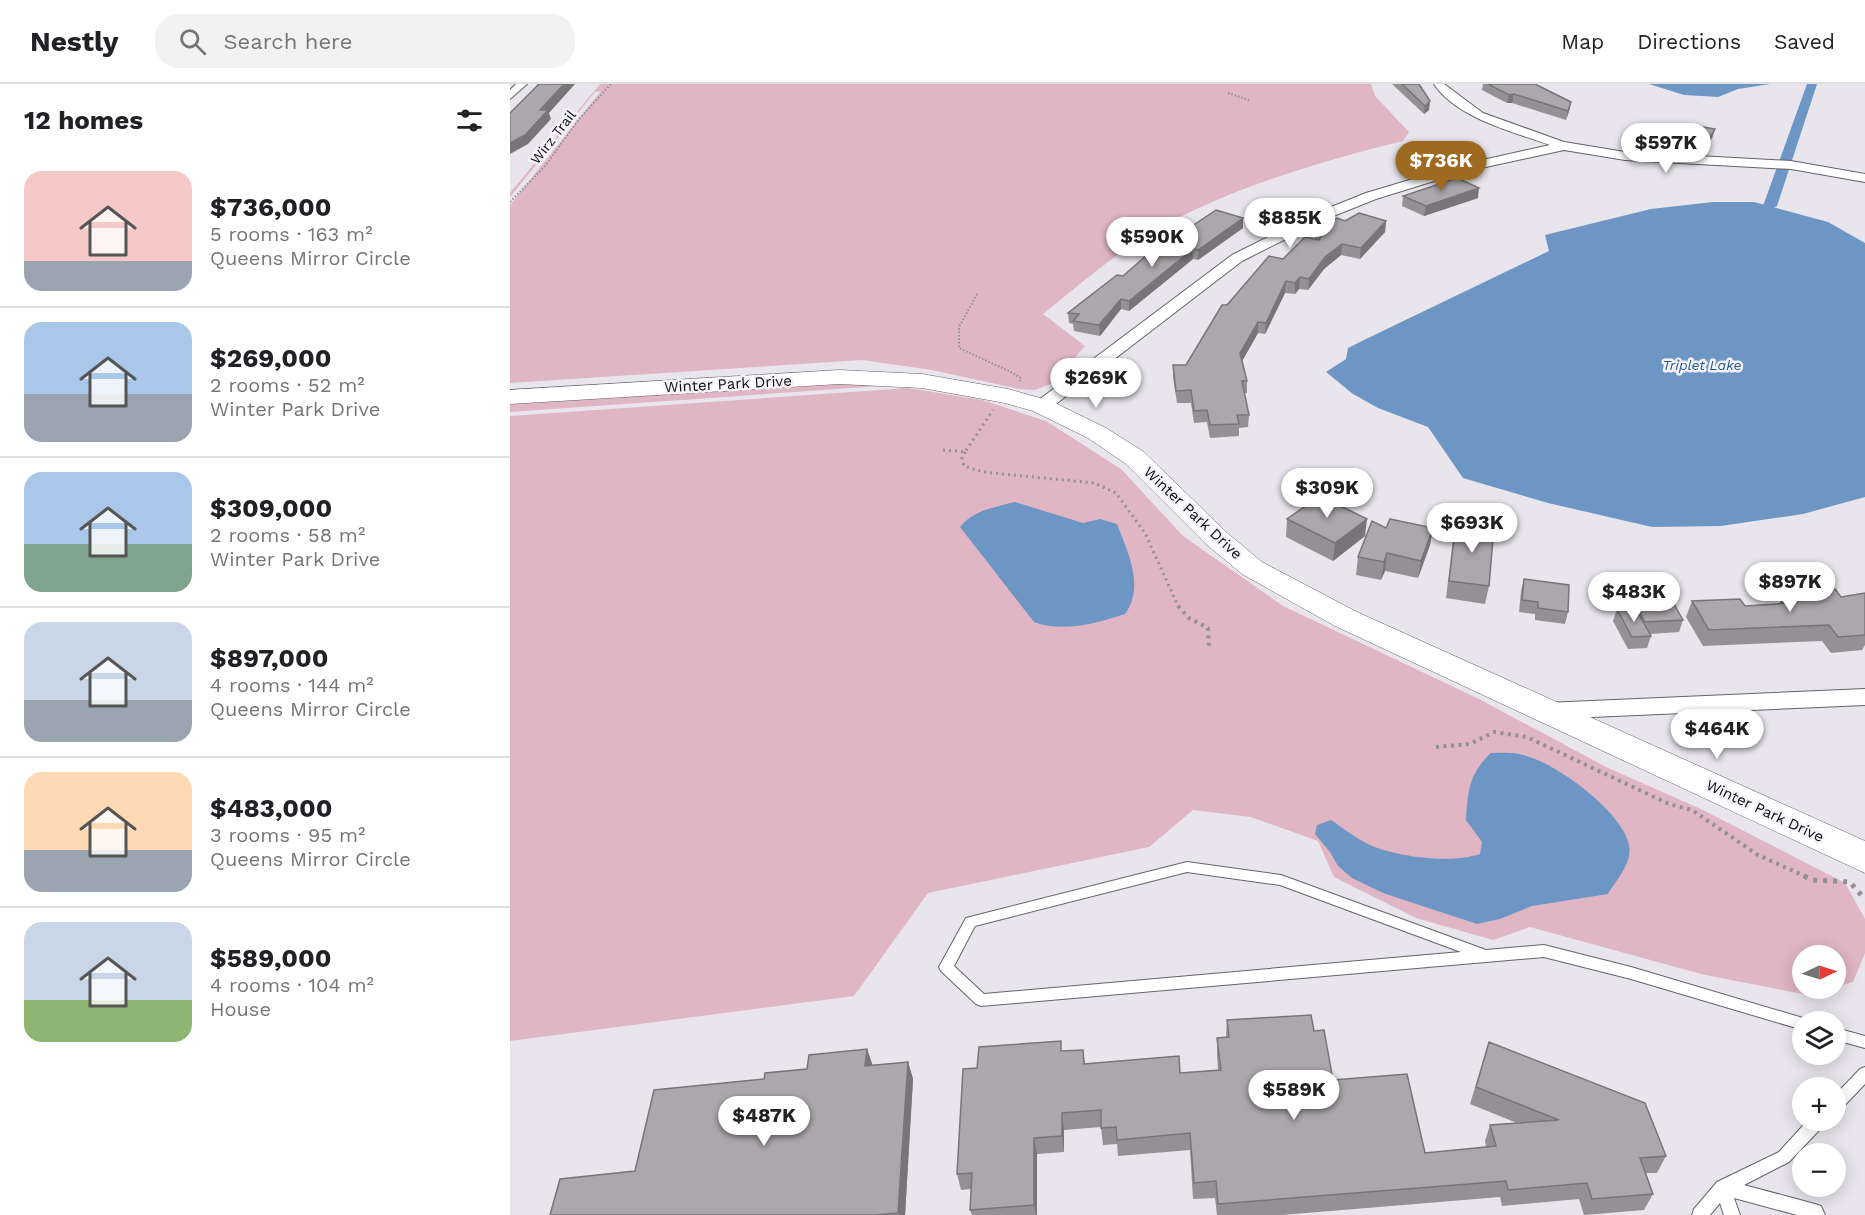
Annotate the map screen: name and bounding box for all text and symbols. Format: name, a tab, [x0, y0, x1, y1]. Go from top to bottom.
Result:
search box	[155, 14, 575, 68]
text: Nestly	[30, 25, 119, 58]
icon: search	[176, 25, 209, 58]
text: Search here	[224, 29, 352, 54]
text: Map	[1561, 29, 1604, 54]
text: Directions	[1637, 29, 1741, 54]
text: Saved	[1774, 29, 1835, 54]
icon: filters	[453, 104, 486, 137]
text: 12 homes	[24, 105, 143, 135]
street label: Wirz Trail	[527, 106, 579, 167]
pin: $597K	[1624, 123, 1708, 174]
text: $597K	[1635, 130, 1697, 154]
pin: $736K	[1399, 141, 1483, 192]
text: $736K	[1409, 148, 1473, 172]
text: $736,000	[210, 192, 331, 222]
icon: home	[72, 195, 144, 267]
pin: $885K	[1248, 198, 1332, 249]
text: $885K	[1258, 205, 1322, 229]
pin: $590K	[1110, 217, 1194, 268]
text: 5 rooms · 163 m²	[210, 222, 372, 246]
text: $590K	[1120, 224, 1184, 248]
text: Queens Mirror Circle	[210, 246, 411, 270]
text: $269,000	[210, 343, 332, 373]
icon: home	[72, 346, 144, 418]
water label: Triplet Lake	[1663, 357, 1741, 373]
pin: $269K	[1054, 358, 1138, 409]
text: $269K	[1064, 365, 1128, 389]
street label: Winter Park Drive	[664, 372, 792, 396]
text: 2 rooms · 52 m²	[210, 373, 365, 397]
text: Winter Park Drive	[210, 397, 380, 421]
street label: Winter Park Drive	[1140, 463, 1246, 563]
pin: $309K	[1285, 468, 1369, 519]
text: $309K	[1295, 475, 1359, 499]
text: $309,000	[210, 493, 332, 523]
icon: home	[72, 496, 144, 568]
pin: $693K	[1430, 503, 1514, 554]
text: $693K	[1440, 510, 1504, 534]
text: 2 rooms · 58 m²	[210, 523, 365, 547]
text: Winter Park Drive	[210, 547, 380, 571]
pin: $897K	[1748, 562, 1832, 613]
text: $897K	[1758, 569, 1822, 593]
pin: $483K	[1592, 572, 1676, 623]
text: $483K	[1602, 579, 1666, 603]
text: $897,000	[210, 643, 329, 673]
icon: home	[72, 646, 144, 718]
text: 4 rooms · 144 m²	[210, 673, 374, 697]
text: Queens Mirror Circle	[210, 697, 411, 721]
pin: $464K	[1675, 709, 1759, 760]
text: $464K	[1685, 716, 1749, 740]
street label: Winter Park Drive	[1703, 776, 1827, 846]
text: $483,000	[210, 793, 333, 823]
icon: home	[72, 796, 144, 868]
text: 3 rooms · 95 m²	[210, 823, 365, 847]
text: Queens Mirror Circle	[210, 847, 411, 871]
text: $589,000	[210, 943, 332, 973]
north arrow	[1792, 945, 1846, 999]
map controls	[1792, 945, 1846, 1197]
icon: home	[72, 946, 144, 1018]
text: 4 rooms · 104 m²	[210, 973, 374, 997]
text: House	[210, 997, 271, 1021]
button: layers	[1792, 1011, 1846, 1065]
pin: $589K	[1252, 1070, 1336, 1121]
text: $589K	[1262, 1077, 1326, 1101]
button: +	[1792, 1077, 1846, 1131]
pin: $487K	[722, 1096, 806, 1147]
text: $487K	[732, 1103, 796, 1127]
button: −	[1792, 1143, 1846, 1197]

